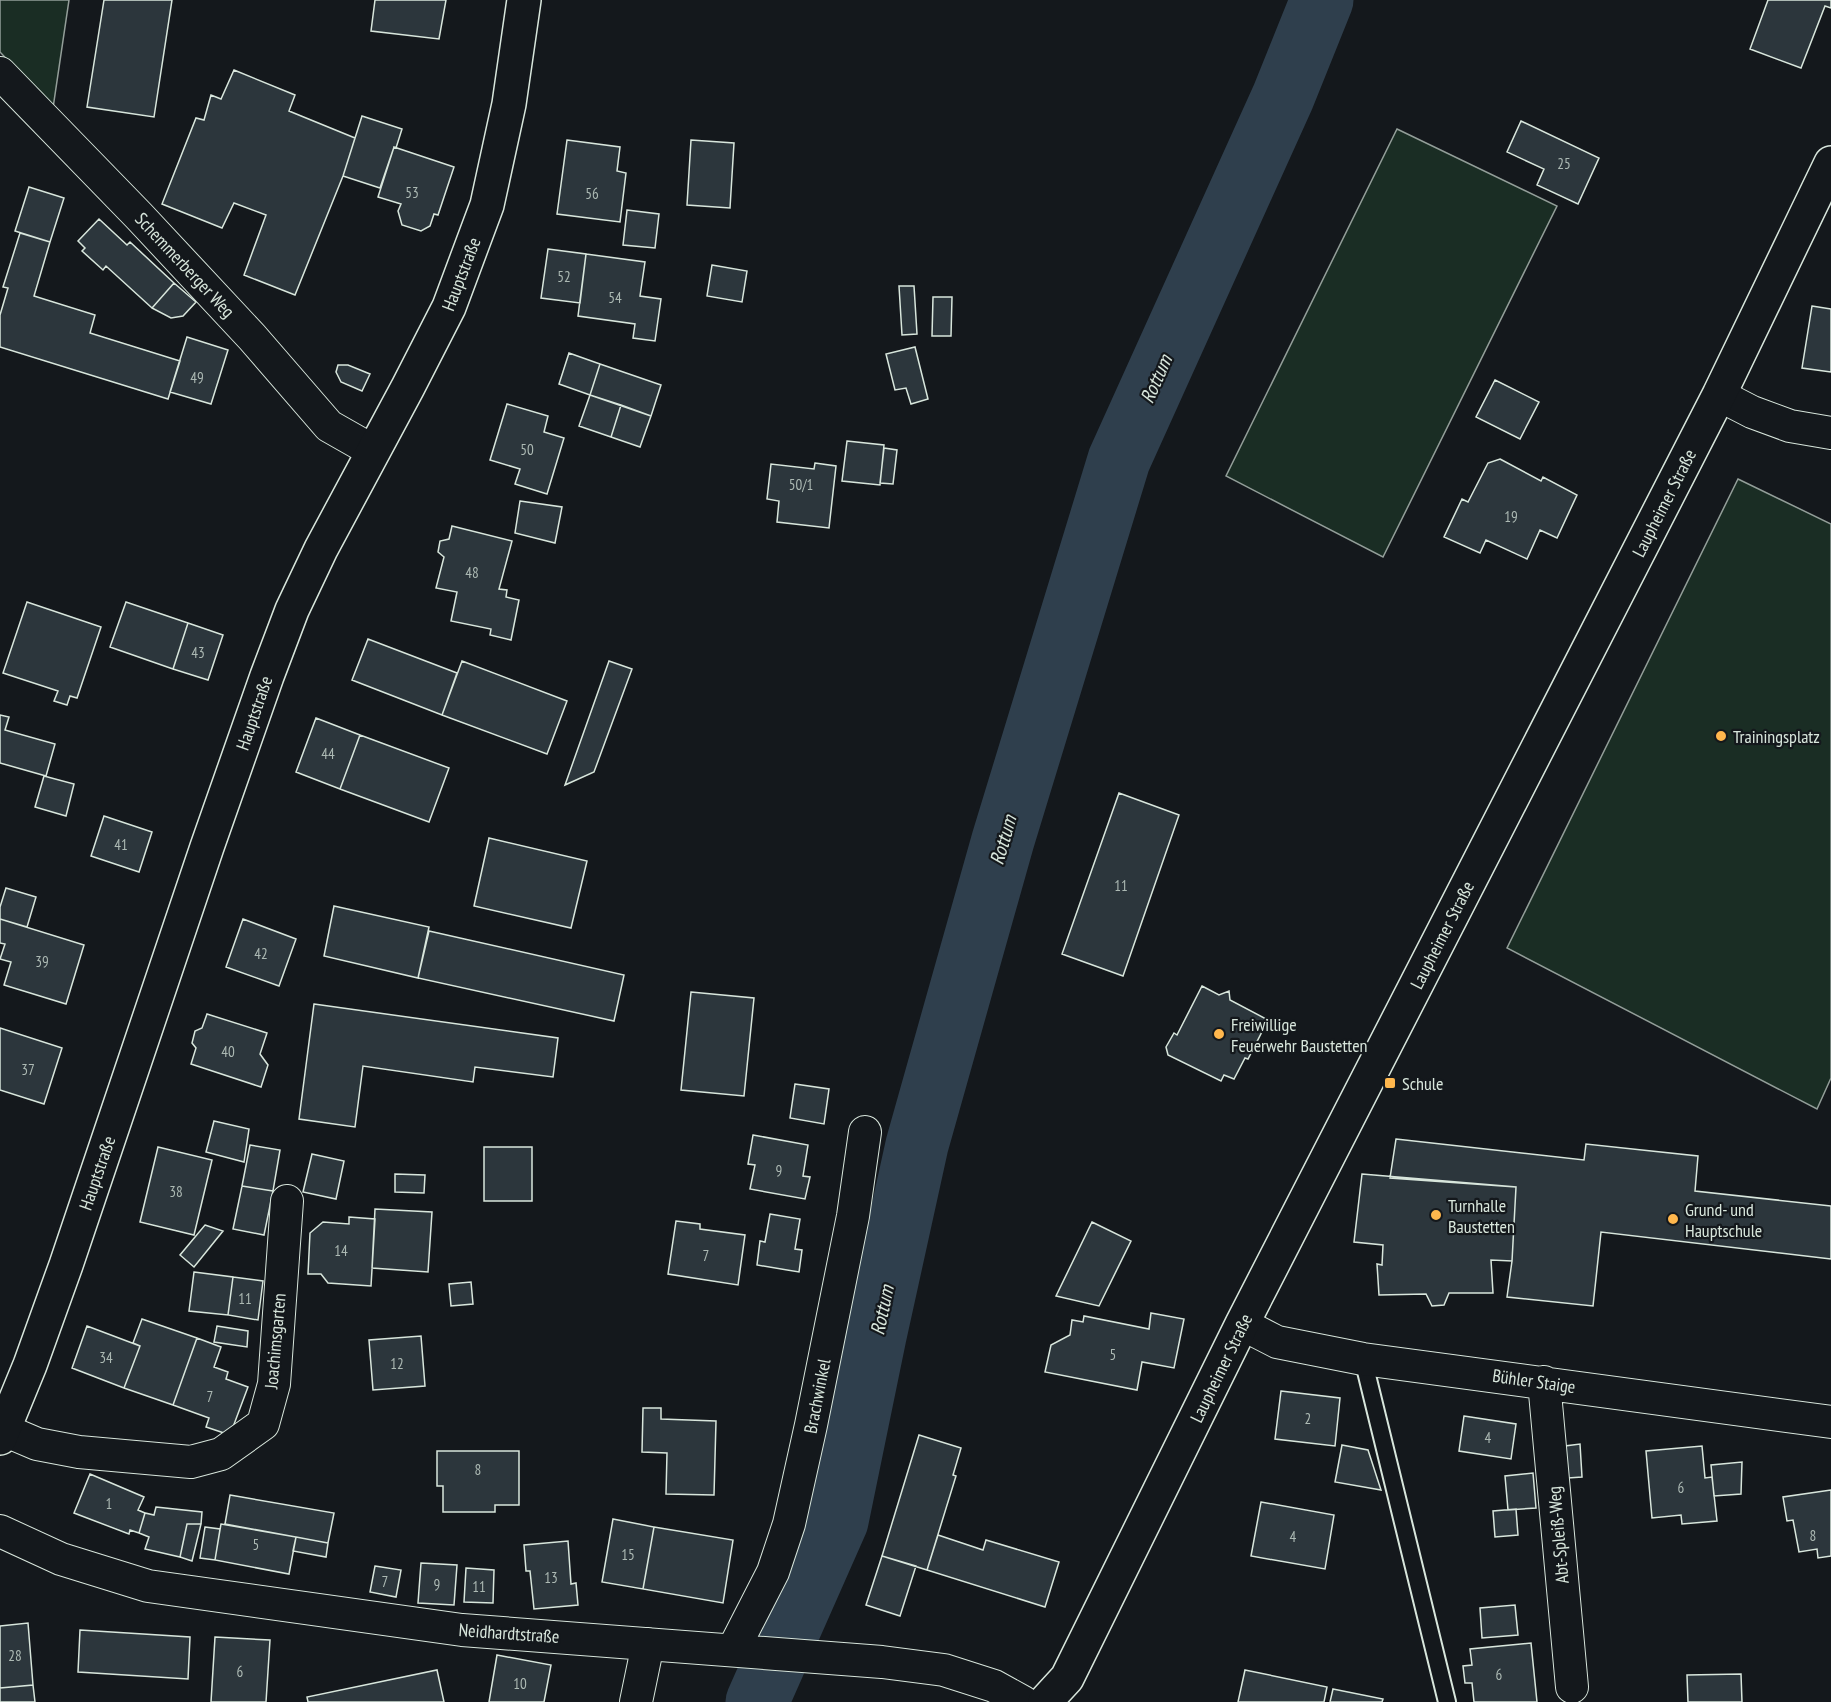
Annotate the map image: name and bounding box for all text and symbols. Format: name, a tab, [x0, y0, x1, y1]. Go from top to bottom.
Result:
house number: 25	[1557, 154, 1571, 173]
house number: 53	[405, 183, 419, 202]
house number: 56	[585, 184, 599, 203]
street label: Schemmerberger Weg	[130, 208, 240, 322]
street label: Hauptstraße	[436, 234, 486, 314]
house number: 52	[557, 267, 571, 286]
house number: 54	[608, 288, 622, 307]
water label: Rottum	[1134, 350, 1178, 407]
house number: 49	[190, 368, 204, 387]
house number: 50	[520, 440, 534, 459]
street label: Laupheimer Straße	[1627, 445, 1701, 561]
house number: 50/1	[789, 475, 813, 494]
house number: 19	[1504, 507, 1518, 526]
house number: 48	[465, 563, 479, 582]
house number: 43	[191, 643, 205, 662]
street label: Hauptstraße	[231, 673, 277, 753]
place label: Trainingsplatz	[1733, 725, 1820, 748]
marker: Trainingsplatz	[1714, 729, 1728, 743]
house number: 44	[321, 744, 335, 763]
water label: Rottum	[984, 811, 1023, 868]
house number: 41	[114, 835, 128, 854]
house number: 11	[1114, 876, 1128, 895]
street label: Laupheimer Straße	[1405, 877, 1479, 993]
house number: 42	[254, 944, 268, 963]
house number: 39	[35, 952, 49, 971]
place label: Freiwillige Feuerwehr Baustetten	[1231, 1013, 1368, 1057]
marker: Freiwillige Feuerwehr Baustetten	[1212, 1027, 1226, 1041]
house number: 40	[221, 1042, 235, 1061]
house number: 37	[21, 1060, 35, 1079]
place label: Schule	[1402, 1072, 1443, 1095]
marker: Schule	[1383, 1076, 1397, 1090]
street label: Hauptstraße	[74, 1133, 120, 1213]
house number: 9	[776, 1161, 782, 1180]
house number: 38	[169, 1182, 183, 1201]
place label: Turnhalle Baustetten	[1448, 1194, 1515, 1238]
place label: Grund- und Hauptschule	[1685, 1198, 1762, 1242]
marker: Turnhalle Baustetten	[1429, 1208, 1443, 1222]
marker: Grund- und Hauptschule	[1666, 1212, 1680, 1226]
house number: 14	[334, 1241, 348, 1260]
house number: 7	[703, 1246, 709, 1265]
water label: Rottum	[864, 1282, 900, 1337]
house number: 11	[238, 1289, 252, 1308]
street label: Joachimsgarten	[259, 1292, 291, 1391]
street label: Laupheimer Straße	[1185, 1310, 1257, 1426]
house number: 5	[1110, 1345, 1116, 1364]
house number: 34	[99, 1348, 113, 1367]
house number: 12	[390, 1354, 404, 1373]
street label: Brachwinkel	[798, 1356, 836, 1435]
street label: Bühler Staige	[1491, 1364, 1577, 1398]
house number: 7	[207, 1387, 213, 1406]
house number: 2	[1305, 1409, 1311, 1428]
house number: 4	[1485, 1428, 1492, 1447]
house number: 8	[475, 1460, 481, 1479]
house number: 6	[1678, 1478, 1685, 1497]
street label: Abt-Spleiß-Weg	[1542, 1485, 1574, 1585]
house number: 1	[106, 1494, 112, 1513]
house number: 8	[1810, 1526, 1816, 1545]
house number: 4	[1290, 1527, 1297, 1546]
house number: 5	[253, 1535, 259, 1554]
house number: 15	[621, 1545, 635, 1564]
house number: 13	[544, 1568, 558, 1587]
house number: 7	[382, 1572, 388, 1591]
house number: 9	[434, 1575, 440, 1594]
house number: 11	[472, 1577, 486, 1596]
street label: Neidhardtstraße	[458, 1618, 560, 1648]
house number: 28	[8, 1646, 22, 1665]
house number: 6	[237, 1662, 244, 1681]
house number: 6	[1496, 1665, 1503, 1684]
house number: 10	[513, 1674, 527, 1693]

